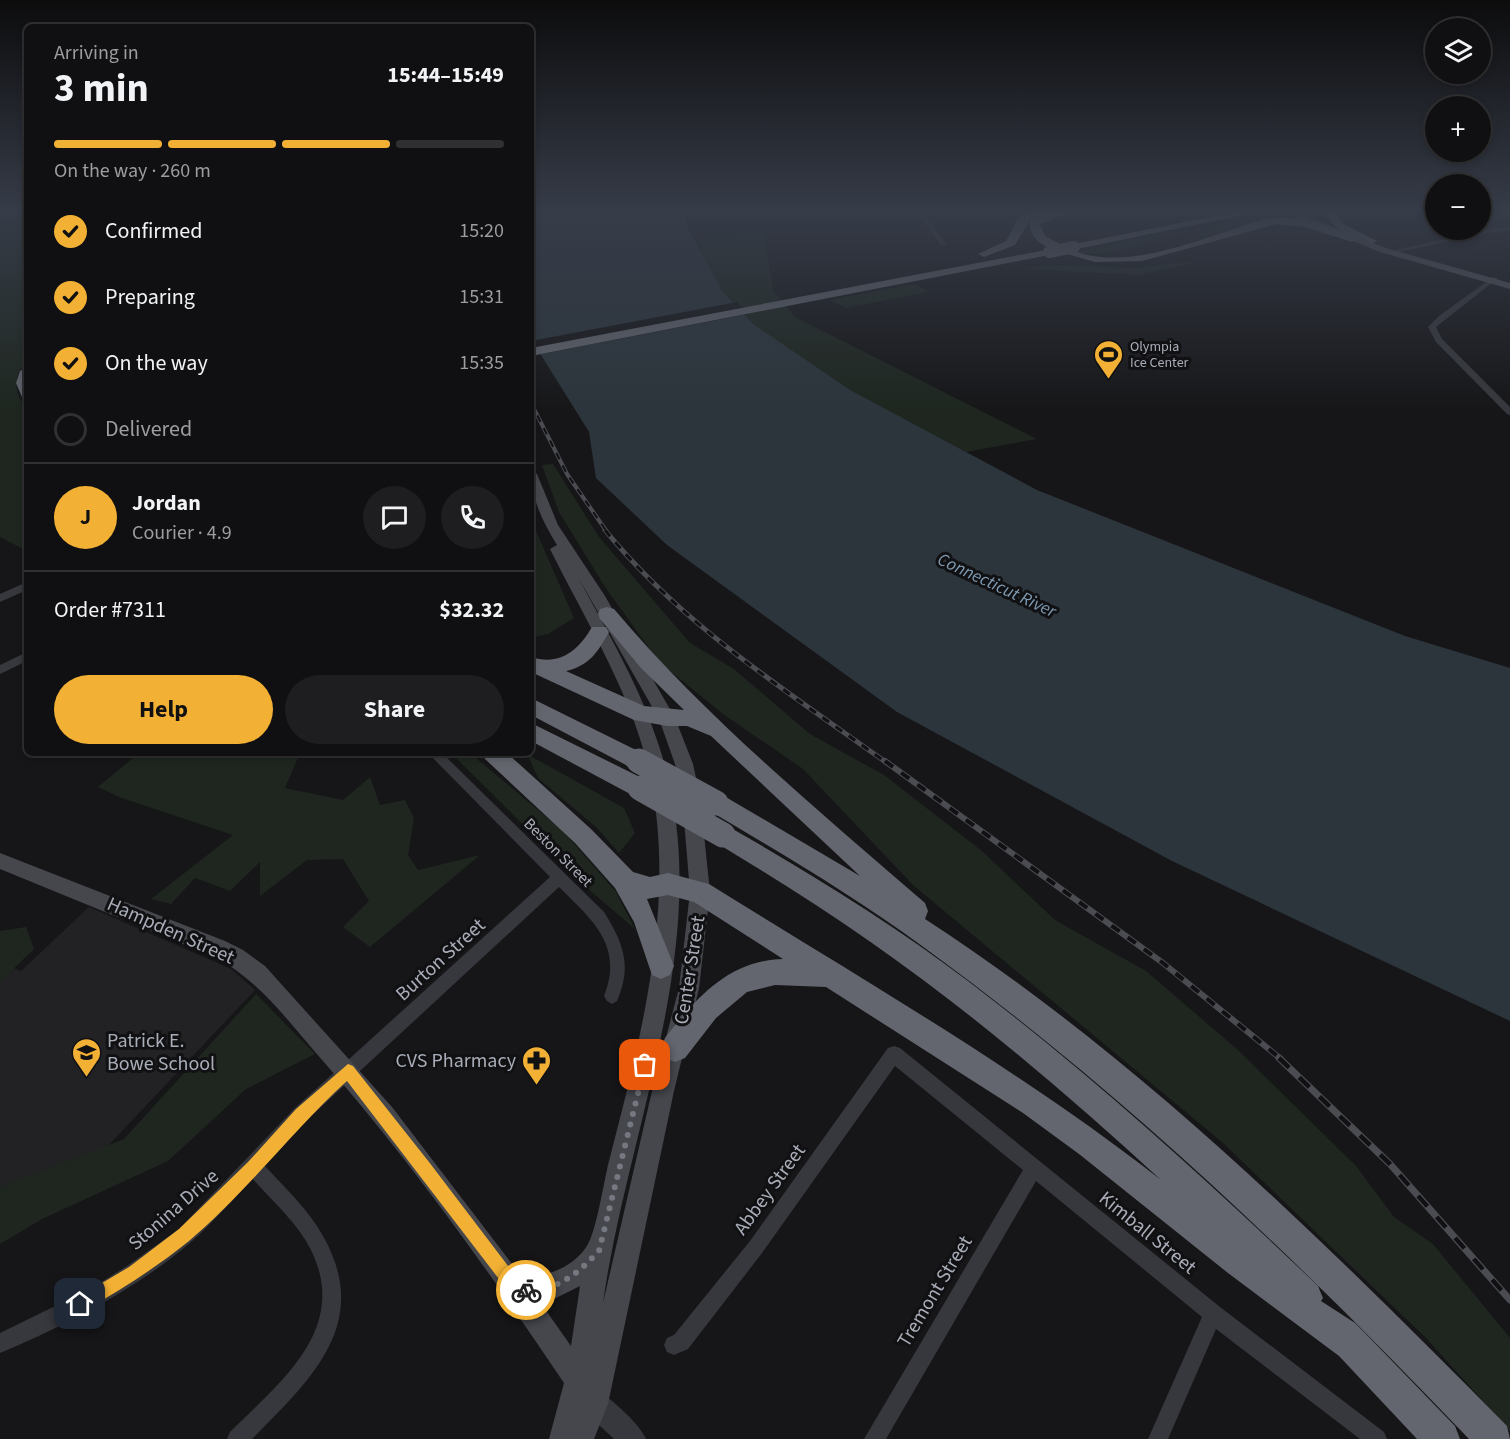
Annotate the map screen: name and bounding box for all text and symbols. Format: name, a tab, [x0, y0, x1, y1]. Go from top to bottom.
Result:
map controls	[1425, 18, 1491, 240]
button: layers	[1425, 18, 1491, 84]
text: Arriving in	[54, 39, 139, 67]
text: 15:44–15:49	[387, 59, 504, 91]
text: 3 min	[54, 61, 149, 117]
button: +	[1425, 96, 1491, 162]
text: On the way · 260 m	[54, 157, 211, 185]
button: −	[1425, 174, 1491, 240]
icon: check	[54, 215, 87, 248]
text: Confirmed	[105, 215, 202, 247]
text: 15:20	[459, 217, 504, 245]
icon: check	[54, 281, 87, 314]
text: Preparing	[105, 281, 195, 313]
text: 15:31	[459, 283, 504, 311]
place label: Olympia Ice Center	[1130, 337, 1189, 373]
sports icon: Olympia Ice Center	[1093, 338, 1125, 380]
icon: check	[54, 347, 87, 380]
text: On the way	[105, 347, 208, 379]
text: 15:35	[459, 349, 504, 377]
text: Delivered	[105, 413, 192, 445]
button: chat	[363, 486, 426, 549]
button: phone	[441, 486, 504, 549]
text: Jordan	[132, 487, 201, 519]
text: J	[80, 501, 91, 533]
text: Courier · 4.9	[132, 519, 232, 547]
water label: Connecticut River	[933, 547, 1061, 624]
text: Order #7311	[54, 594, 166, 626]
text: $32.32	[439, 594, 504, 626]
button: Help	[54, 675, 273, 744]
button: Share	[285, 675, 504, 744]
street label: Beston Street	[519, 813, 598, 893]
street label: Hampden Street	[102, 890, 239, 972]
street label: Burton Street	[390, 912, 492, 1008]
street label: Center Street	[668, 914, 712, 1027]
place label: Patrick E. Bowe School	[107, 1027, 215, 1078]
school or university icon: Patrick E. Bowe School	[70, 1036, 102, 1078]
pin	[619, 1039, 670, 1090]
pharmacy icon: CVS Pharmacy	[521, 1044, 553, 1086]
place label: CVS Pharmacy	[395, 1047, 517, 1075]
icon: bag	[628, 1048, 661, 1081]
street label: Abbey Street	[727, 1138, 813, 1241]
street label: Stonina Drive	[122, 1162, 225, 1257]
street label: Kimball Street	[1093, 1185, 1202, 1281]
street label: Tremont Street	[890, 1230, 979, 1353]
courier	[496, 1260, 556, 1320]
icon: bike	[510, 1274, 543, 1307]
pin	[54, 1278, 105, 1329]
icon: home	[63, 1287, 96, 1320]

